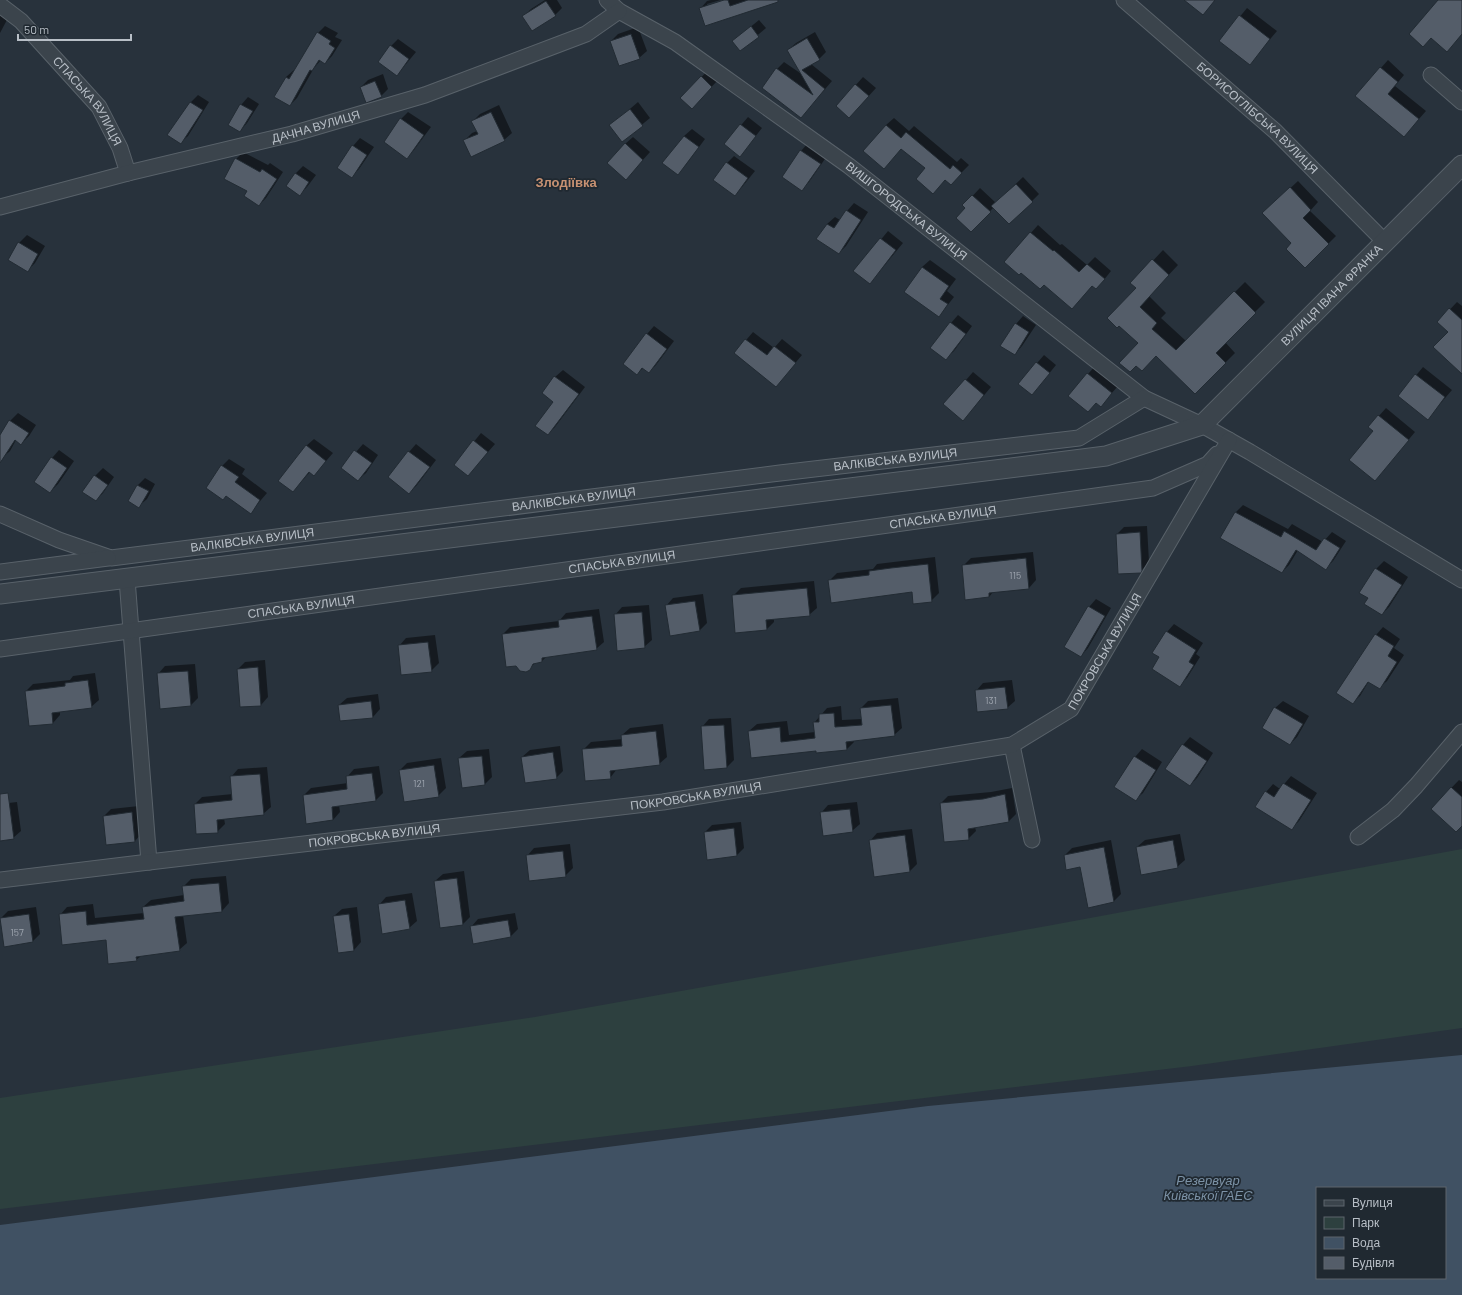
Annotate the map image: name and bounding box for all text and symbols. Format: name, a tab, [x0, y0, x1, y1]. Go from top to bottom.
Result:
scale bar	[18, 16, 131, 42]
text: 50 m	[24, 22, 49, 36]
street label: СПАСЬКА ВУЛИЦЯ	[51, 53, 125, 148]
street label: БОРИСОГЛІБСЬКА ВУЛИЦЯ	[1194, 58, 1321, 176]
street label: ДАЧНА ВУЛИЦЯ	[270, 106, 361, 146]
street label: ВИШГОРОДСЬКА ВУЛИЦЯ	[844, 158, 971, 262]
district label: Злодіївка	[535, 174, 597, 190]
street label: ВУЛИЦЯ ІВАНА ФРАНКА	[1278, 241, 1385, 348]
street label: ВАЛКІВСЬКА ВУЛИЦЯ	[833, 444, 958, 473]
street label: ВАЛКІВСЬКА ВУЛИЦЯ	[511, 483, 636, 513]
street label: СПАСЬКА ВУЛИЦЯ	[888, 502, 997, 531]
street label: ВАЛКІВСЬКА ВУЛИЦЯ	[190, 524, 315, 554]
street label: СПАСЬКА ВУЛИЦЯ	[567, 547, 676, 576]
house number: 115	[1009, 569, 1021, 581]
street label: ПОКРОВСЬКА ВУЛИЦЯ	[1064, 590, 1144, 712]
street label: СПАСЬКА ВУЛИЦЯ	[247, 592, 355, 620]
house number: 131	[985, 694, 997, 706]
house number: 121	[413, 777, 425, 789]
street label: ПОКРОВСЬКА ВУЛИЦЯ	[629, 778, 762, 812]
street label: ПОКРОВСЬКА ВУЛИЦЯ	[308, 820, 441, 849]
house number: 157	[10, 926, 24, 938]
water label: Резервуар Київської ГАЕС	[1163, 1172, 1253, 1203]
legend	[1316, 1187, 1446, 1279]
text: Вулиця	[1352, 1195, 1393, 1210]
text: Парк	[1352, 1215, 1380, 1230]
text: Вода	[1352, 1235, 1380, 1250]
text: Будівля	[1352, 1255, 1394, 1270]

